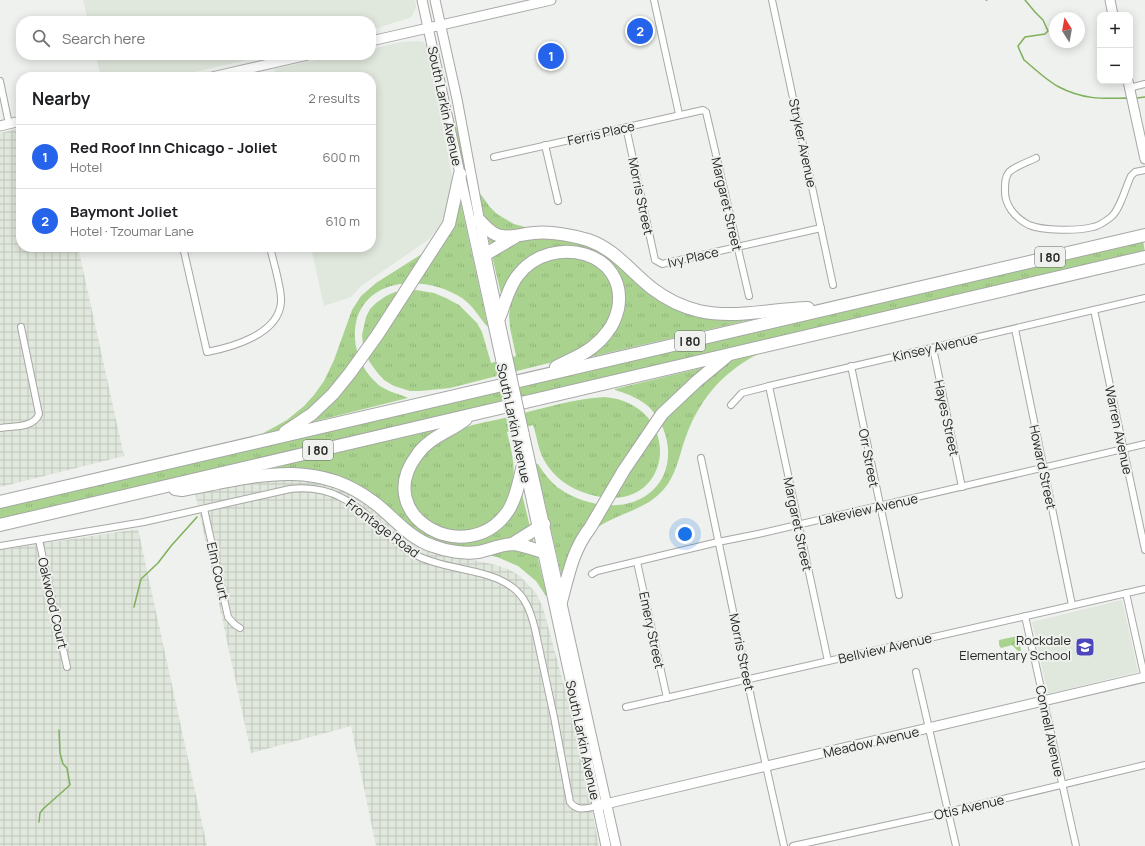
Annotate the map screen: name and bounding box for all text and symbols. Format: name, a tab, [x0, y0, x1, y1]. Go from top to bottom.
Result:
north arrow	[1049, 12, 1085, 48]
map controls	[1097, 12, 1133, 84]
button: +	[1097, 12, 1133, 48]
search box	[16, 16, 376, 60]
pin: 2	[627, 16, 653, 46]
icon: search	[30, 27, 52, 49]
text: Search here	[62, 28, 145, 49]
pin: 1	[538, 41, 564, 71]
street label: South Larkin Avenue	[424, 45, 467, 168]
button: −	[1097, 48, 1133, 84]
text: Nearby	[32, 87, 90, 110]
text: 2 results	[308, 89, 360, 107]
street label: Stryker Avenue	[785, 97, 821, 189]
street label: Ferris Place	[566, 116, 637, 149]
text: Red Roof Inn Chicago - Joliet	[70, 137, 278, 158]
text: 1	[42, 148, 48, 166]
text: 600 m	[322, 148, 360, 166]
street label: Margaret Street	[707, 155, 747, 253]
street label: Morris Street	[624, 156, 658, 236]
text: Hotel	[70, 158, 102, 176]
text: Baymont Joliet	[70, 201, 178, 222]
text: 2	[41, 212, 49, 230]
text: 610 m	[326, 212, 360, 230]
text: Hotel · Tzoumar Lane	[70, 222, 194, 240]
street label: Ivy Place	[666, 242, 721, 272]
road number: I 80	[1035, 247, 1065, 267]
street label: Kinsey Avenue	[891, 328, 980, 366]
road number: I 80	[675, 331, 705, 351]
street label: South Larkin Avenue	[493, 362, 536, 485]
street label: Hayes Street	[930, 378, 964, 458]
street label: Warren Avenue	[1101, 384, 1137, 476]
street label: Howard Street	[1025, 423, 1061, 511]
street label: Orr Street	[854, 427, 884, 489]
road number: I 80	[303, 440, 333, 460]
street label: Margaret Street	[779, 475, 817, 573]
street label: Lakeview Avenue	[816, 489, 920, 529]
street label: Frontage Road	[343, 494, 423, 562]
your location	[675, 524, 695, 544]
street label: Elm Court	[203, 540, 233, 602]
street label: Oakwood Court	[34, 556, 72, 650]
street label: Emery Street	[635, 590, 669, 670]
street label: Morris Street	[725, 612, 759, 692]
street label: Bellview Avenue	[836, 628, 934, 668]
place label: Rockdale Elementary School	[959, 631, 1071, 664]
school or university icon: Rockdale Elementary School	[1074, 636, 1096, 658]
street label: South Larkin Avenue	[562, 679, 605, 802]
street label: Connell Avenue	[1032, 684, 1069, 779]
street label: Meadow Avenue	[821, 722, 921, 762]
street label: Otis Avenue	[932, 790, 1006, 824]

